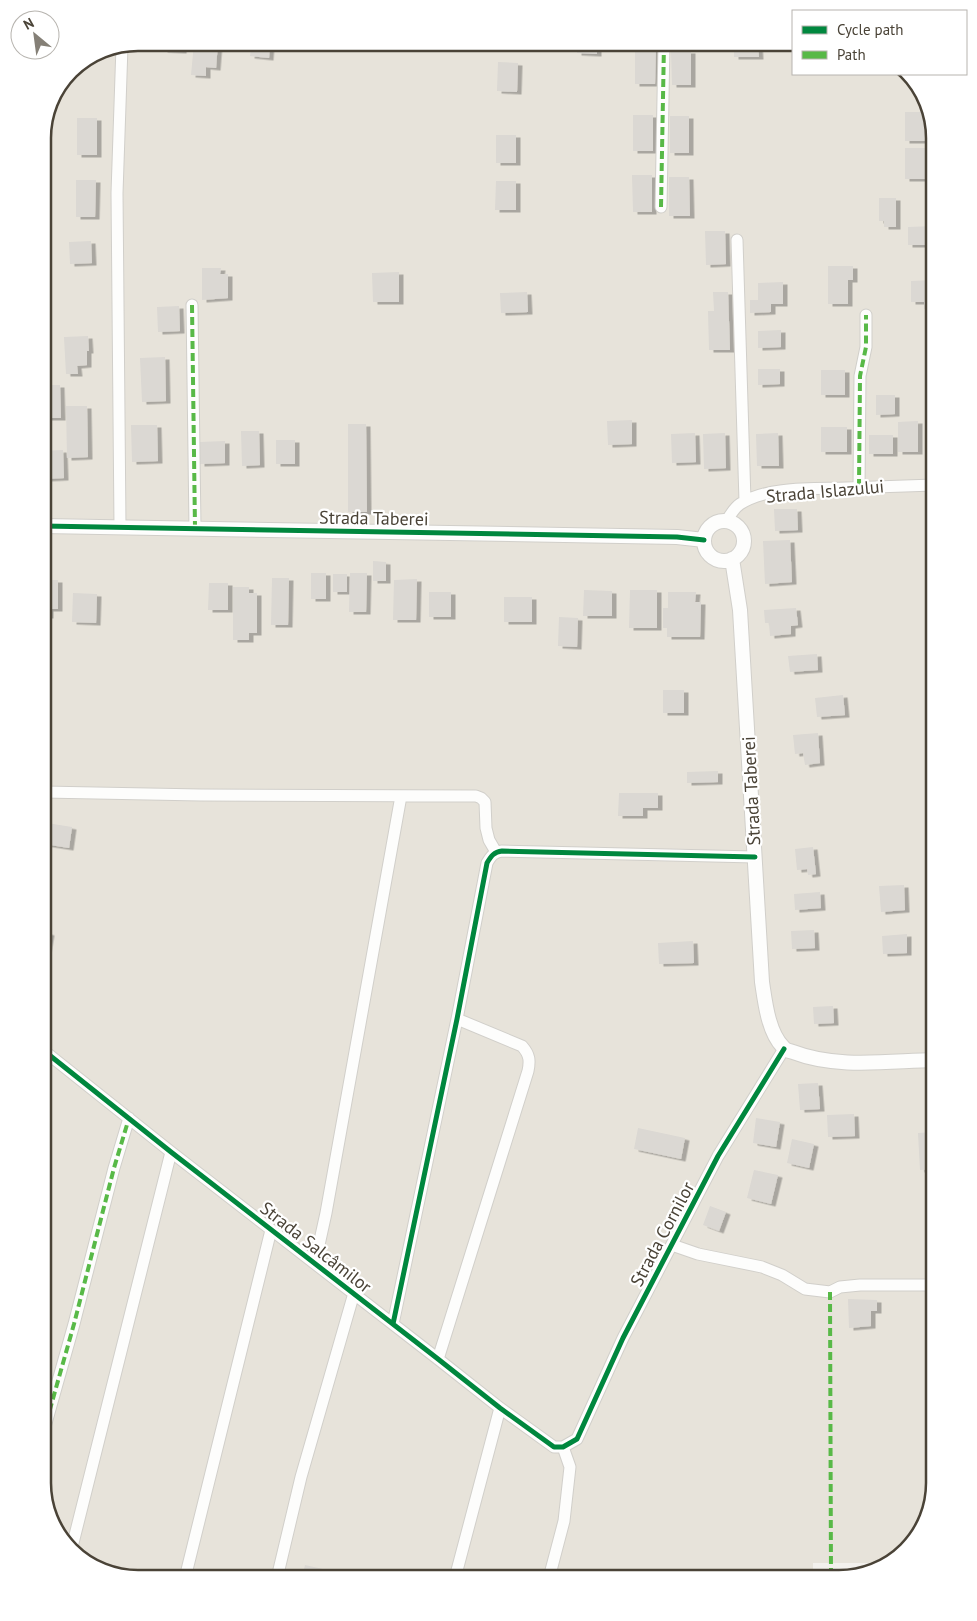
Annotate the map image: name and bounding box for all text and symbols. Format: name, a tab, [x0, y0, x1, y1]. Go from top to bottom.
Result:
north arrow	[10, 10, 60, 60]
legend	[792, 10, 967, 75]
text: N	[20, 14, 37, 34]
text: Cycle path	[837, 20, 903, 39]
text: Path	[837, 45, 866, 64]
street label: Strada Islazului	[765, 474, 885, 508]
street label: Strada Taberei	[319, 506, 429, 530]
street label: Strada Taberei	[737, 736, 765, 846]
street label: Strada Cornilor	[625, 1178, 699, 1290]
street label: Strada Salcâmilor	[256, 1196, 376, 1298]

